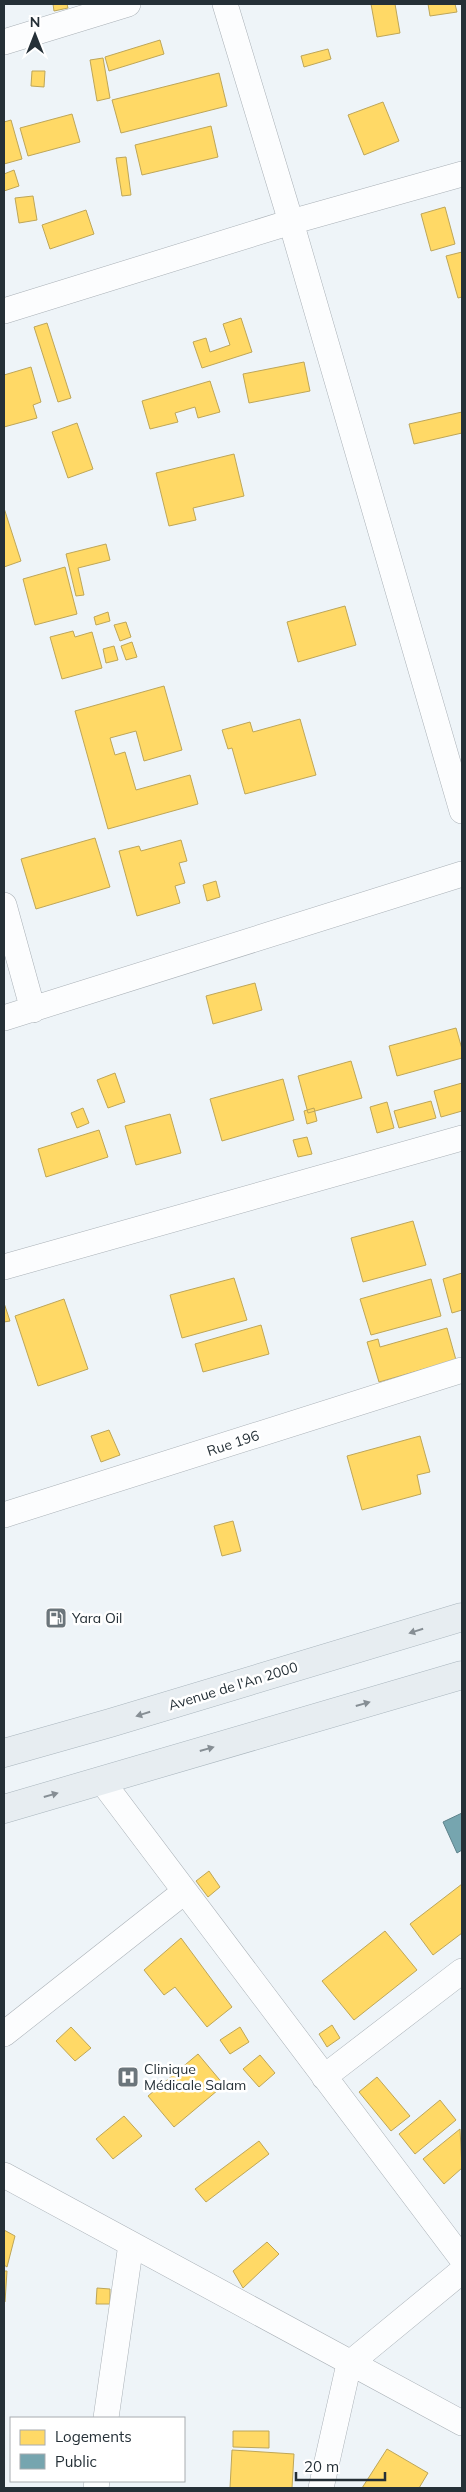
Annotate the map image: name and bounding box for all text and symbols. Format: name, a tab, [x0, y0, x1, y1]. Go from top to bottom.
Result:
north arrow	[10, 10, 60, 60]
text: N	[30, 13, 40, 31]
street label: Rue 196	[204, 1426, 262, 1460]
fuel station icon: Yara Oil	[44, 1606, 68, 1630]
place label: Yara Oil	[71, 1609, 122, 1627]
one-way arrow	[408, 1628, 423, 1635]
street label: Avenue de l'An 2000	[166, 1658, 300, 1714]
one-way arrow	[355, 1700, 370, 1708]
one-way arrow	[135, 1710, 150, 1718]
one-way arrow	[199, 1745, 214, 1753]
one-way arrow	[43, 1790, 58, 1798]
place label: Clinique Médicale Salam	[144, 2060, 246, 2094]
hospital icon: Clinique Médicale Salam	[116, 2065, 140, 2089]
legend	[10, 2417, 185, 2482]
text: Logements	[55, 2427, 132, 2446]
scale bar	[296, 2450, 385, 2482]
text: Public	[55, 2452, 97, 2471]
text: 20 m	[304, 2457, 339, 2476]

